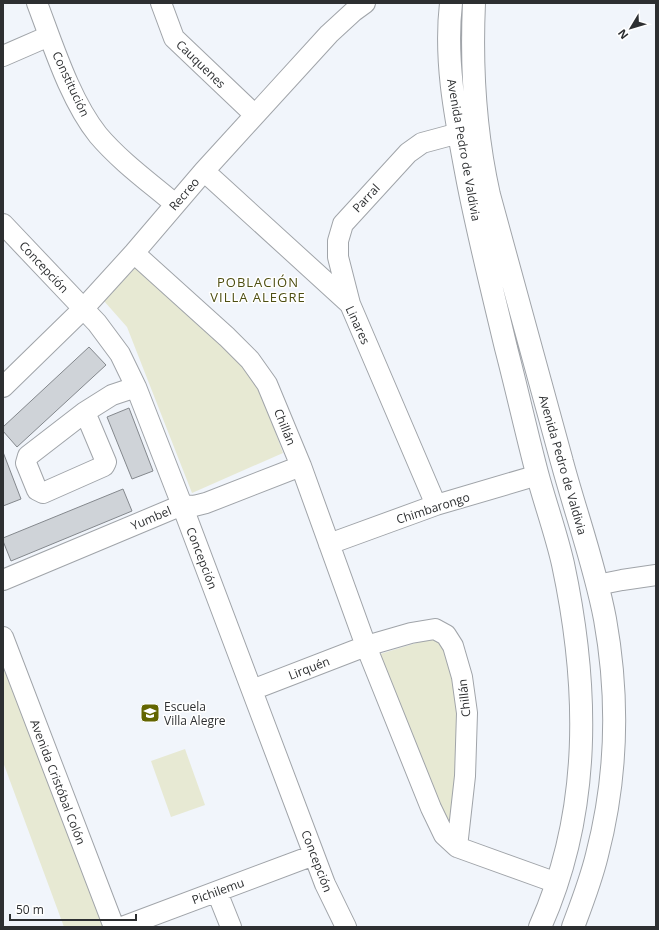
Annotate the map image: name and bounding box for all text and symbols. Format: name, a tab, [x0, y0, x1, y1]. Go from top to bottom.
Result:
north arrow	[611, 8, 651, 48]
text: N	[614, 26, 631, 43]
street label: Cauquenes	[172, 36, 230, 92]
street label: Constitución	[48, 49, 94, 119]
street label: Avenida Pedro de Valdivia	[443, 77, 485, 223]
street label: Recreo	[165, 174, 203, 214]
street label: Parral	[348, 180, 384, 216]
street label: Concepción	[16, 237, 72, 297]
district label: POBLACIÓN VILLA ALEGRE	[210, 273, 306, 306]
street label: Linares	[342, 303, 374, 347]
street label: Avenida Pedro de Valdivia	[535, 393, 591, 537]
street label: Chillán	[270, 406, 300, 448]
street label: Chimbarongo	[394, 488, 472, 528]
street label: Yumbel	[128, 502, 174, 534]
street label: Concepción	[182, 524, 222, 592]
street label: Lirquén	[286, 652, 332, 684]
street label: Chillán	[454, 678, 474, 718]
place label: Escuela Villa Alegre	[164, 698, 226, 729]
school or university icon: Escuela Villa Alegre	[139, 702, 161, 724]
street label: Avenida Cristóbal Colón	[26, 717, 90, 847]
street label: Concepción	[297, 827, 337, 895]
street label: Pichilemu	[189, 874, 247, 908]
scale bar	[10, 896, 136, 922]
text: 50 m	[16, 901, 44, 918]

